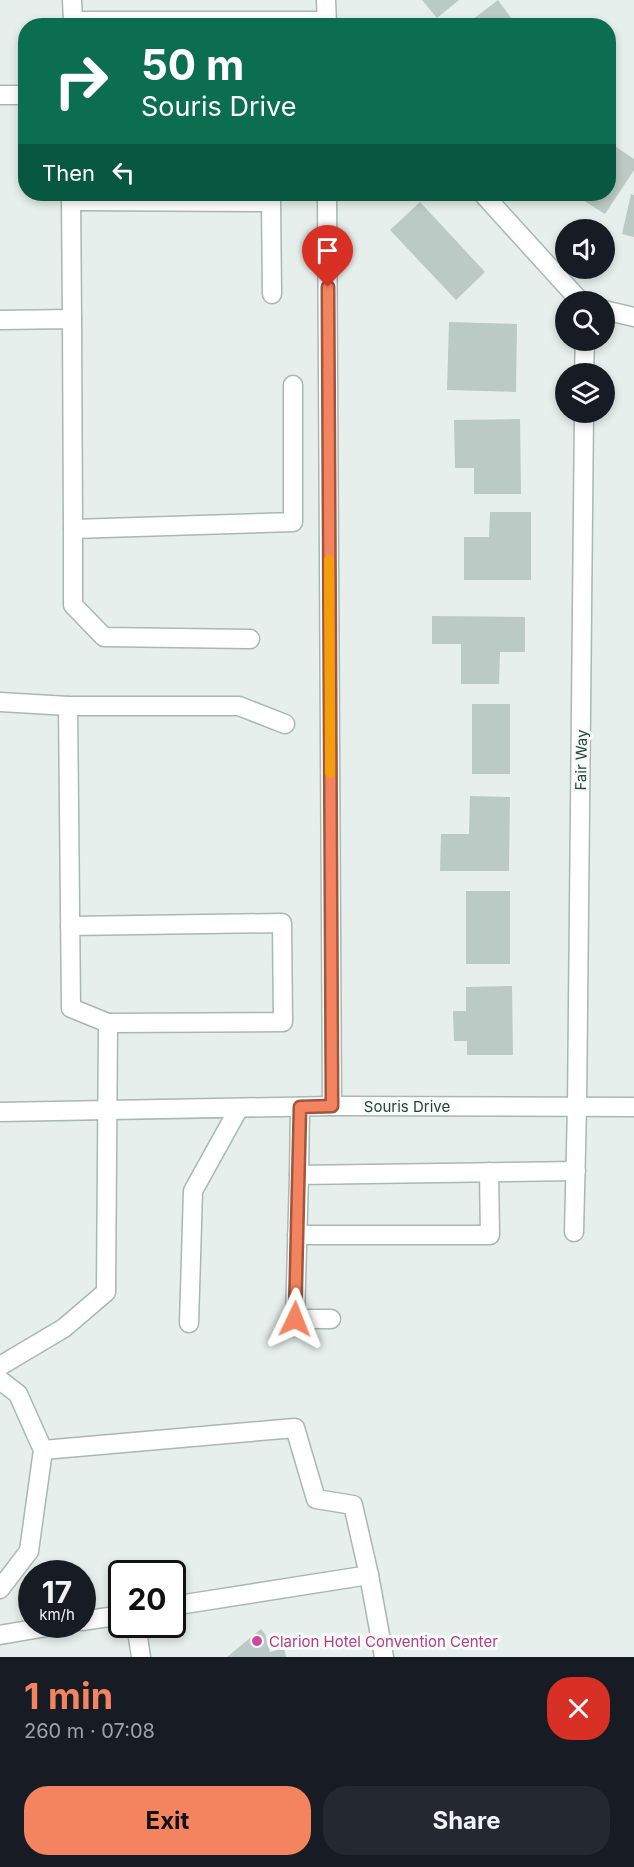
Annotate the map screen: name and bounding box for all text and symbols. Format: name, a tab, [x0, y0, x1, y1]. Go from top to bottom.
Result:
text: 50 m	[141, 39, 244, 90]
icon: right	[42, 42, 120, 120]
text: Souris Drive	[141, 90, 296, 123]
icon: left	[107, 156, 140, 189]
text: Then	[42, 160, 95, 186]
map controls	[555, 219, 615, 423]
button: sound	[555, 219, 615, 279]
pin	[302, 225, 353, 287]
icon: arrive	[311, 234, 344, 267]
button: search	[555, 291, 615, 351]
button: layers	[555, 363, 615, 423]
street label: Fair Way	[571, 729, 591, 791]
street label: Souris Drive	[364, 1097, 450, 1116]
position arrow	[263, 1287, 327, 1351]
speed limit sign: 20	[108, 1560, 186, 1638]
text: 17	[42, 1574, 72, 1610]
text: km/h	[39, 1605, 75, 1624]
place label: Clarion Hotel Convention Center	[269, 1632, 498, 1651]
marker: Clarion Hotel Convention Center	[250, 1634, 264, 1648]
text: 1 min	[24, 1674, 113, 1718]
button: close	[547, 1677, 610, 1740]
text: 260 m · 07:08	[24, 1719, 155, 1743]
button: Exit	[24, 1786, 311, 1855]
button: Share	[323, 1786, 610, 1855]

